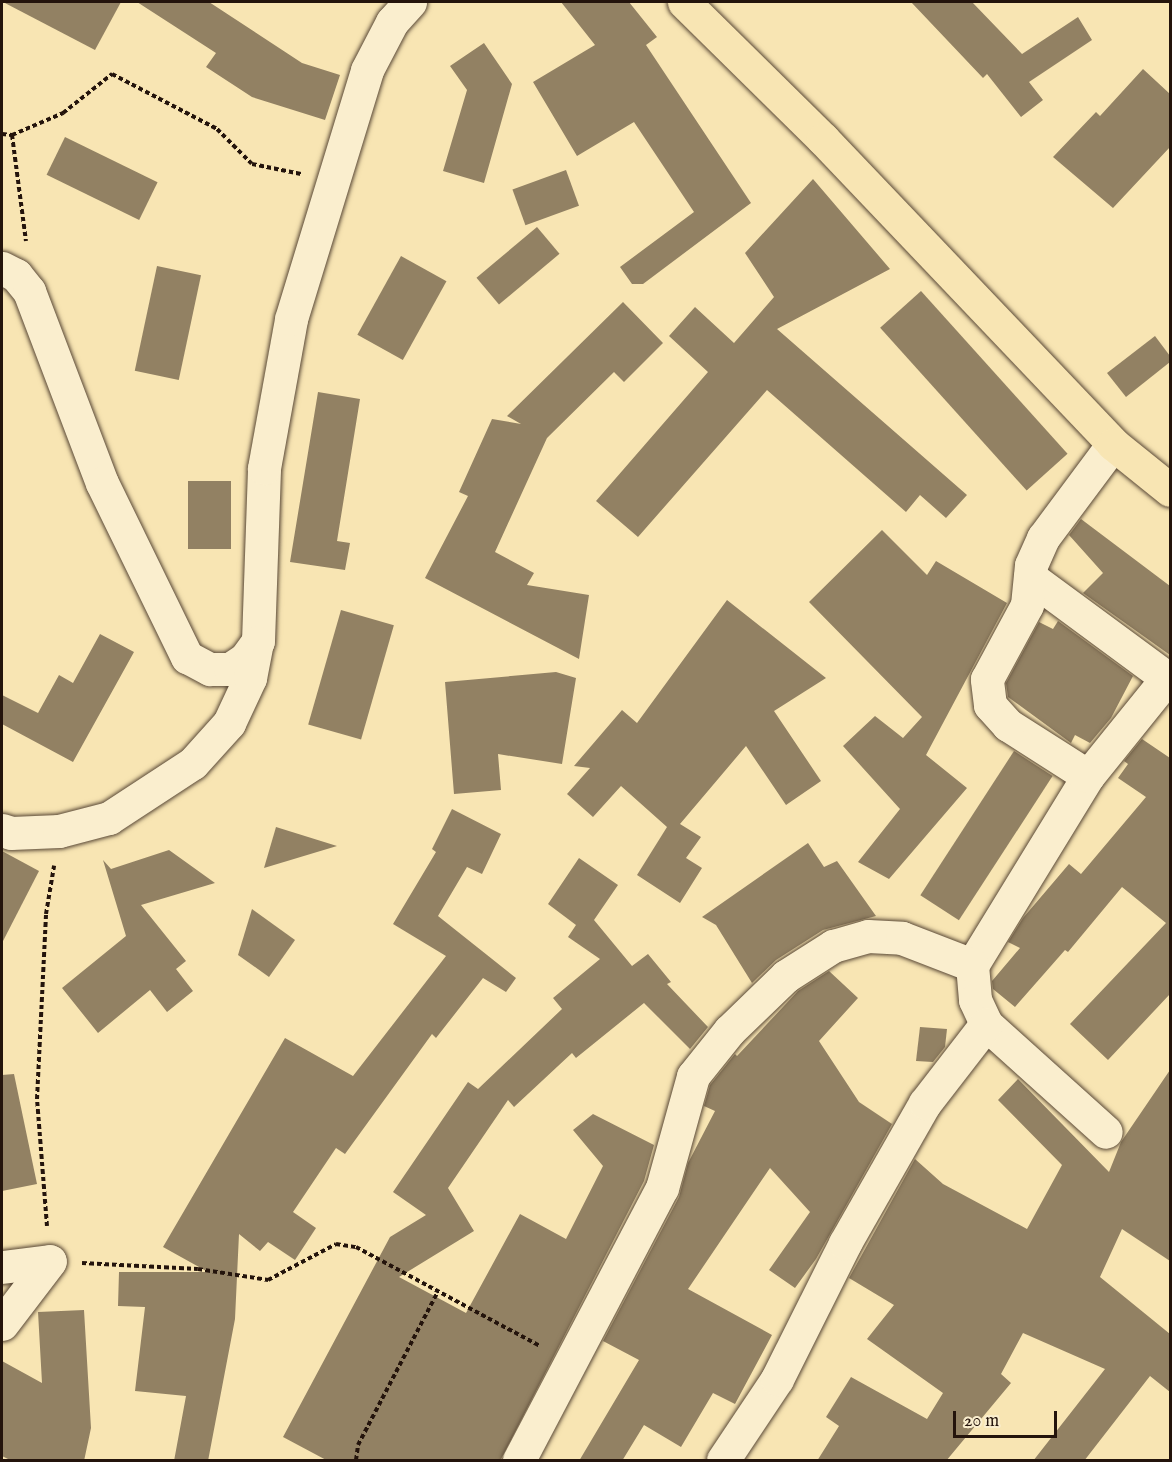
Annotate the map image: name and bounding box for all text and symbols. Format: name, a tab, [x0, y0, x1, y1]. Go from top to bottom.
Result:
scale bar	[956, 1399, 1060, 1437]
text: 20 m	[964, 1410, 999, 1433]

